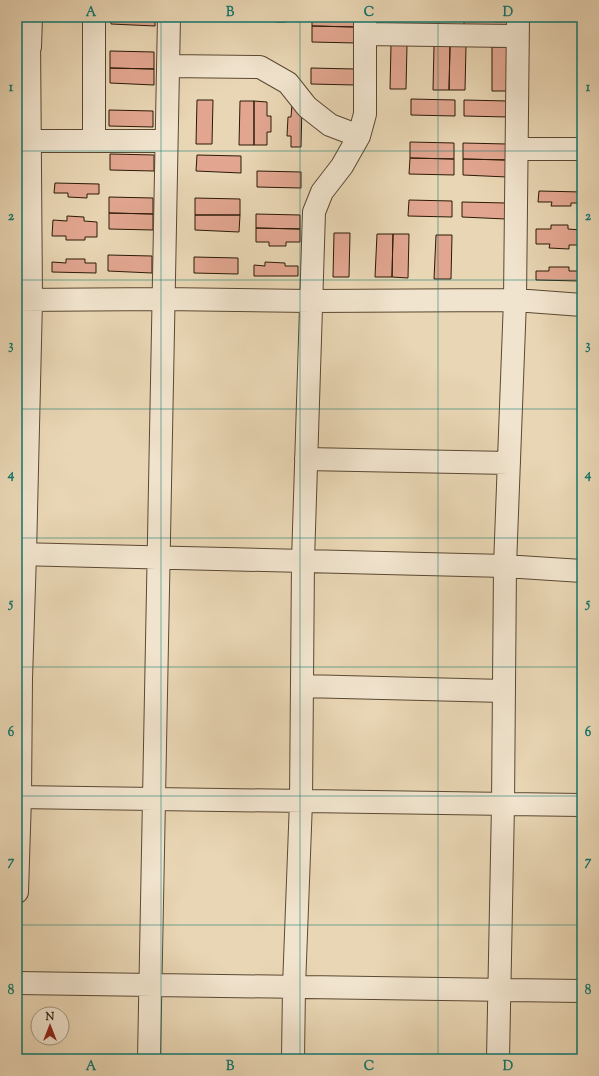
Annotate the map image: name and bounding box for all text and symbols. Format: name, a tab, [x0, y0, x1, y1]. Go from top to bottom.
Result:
text: A	[86, 4, 97, 22]
text: B	[226, 4, 235, 22]
text: C	[364, 4, 374, 22]
text: D	[503, 4, 513, 22]
text: 1	[9, 79, 14, 97]
text: 1	[586, 79, 591, 97]
text: 2	[8, 208, 15, 226]
text: 2	[585, 208, 592, 226]
text: 3	[8, 337, 14, 355]
text: 3	[585, 337, 591, 355]
text: 4	[7, 466, 15, 484]
text: 4	[584, 466, 592, 484]
text: 5	[8, 595, 14, 613]
text: 5	[585, 595, 591, 613]
text: 6	[8, 724, 15, 742]
text: 6	[585, 724, 592, 742]
text: 7	[8, 853, 15, 871]
text: 7	[585, 853, 592, 871]
text: 8	[8, 982, 15, 1000]
text: 8	[585, 982, 592, 1000]
north arrow	[30, 1006, 70, 1046]
text: N	[45, 1009, 55, 1025]
text: A	[86, 1058, 97, 1076]
text: B	[226, 1058, 235, 1076]
text: C	[364, 1058, 374, 1076]
text: D	[503, 1058, 513, 1076]

